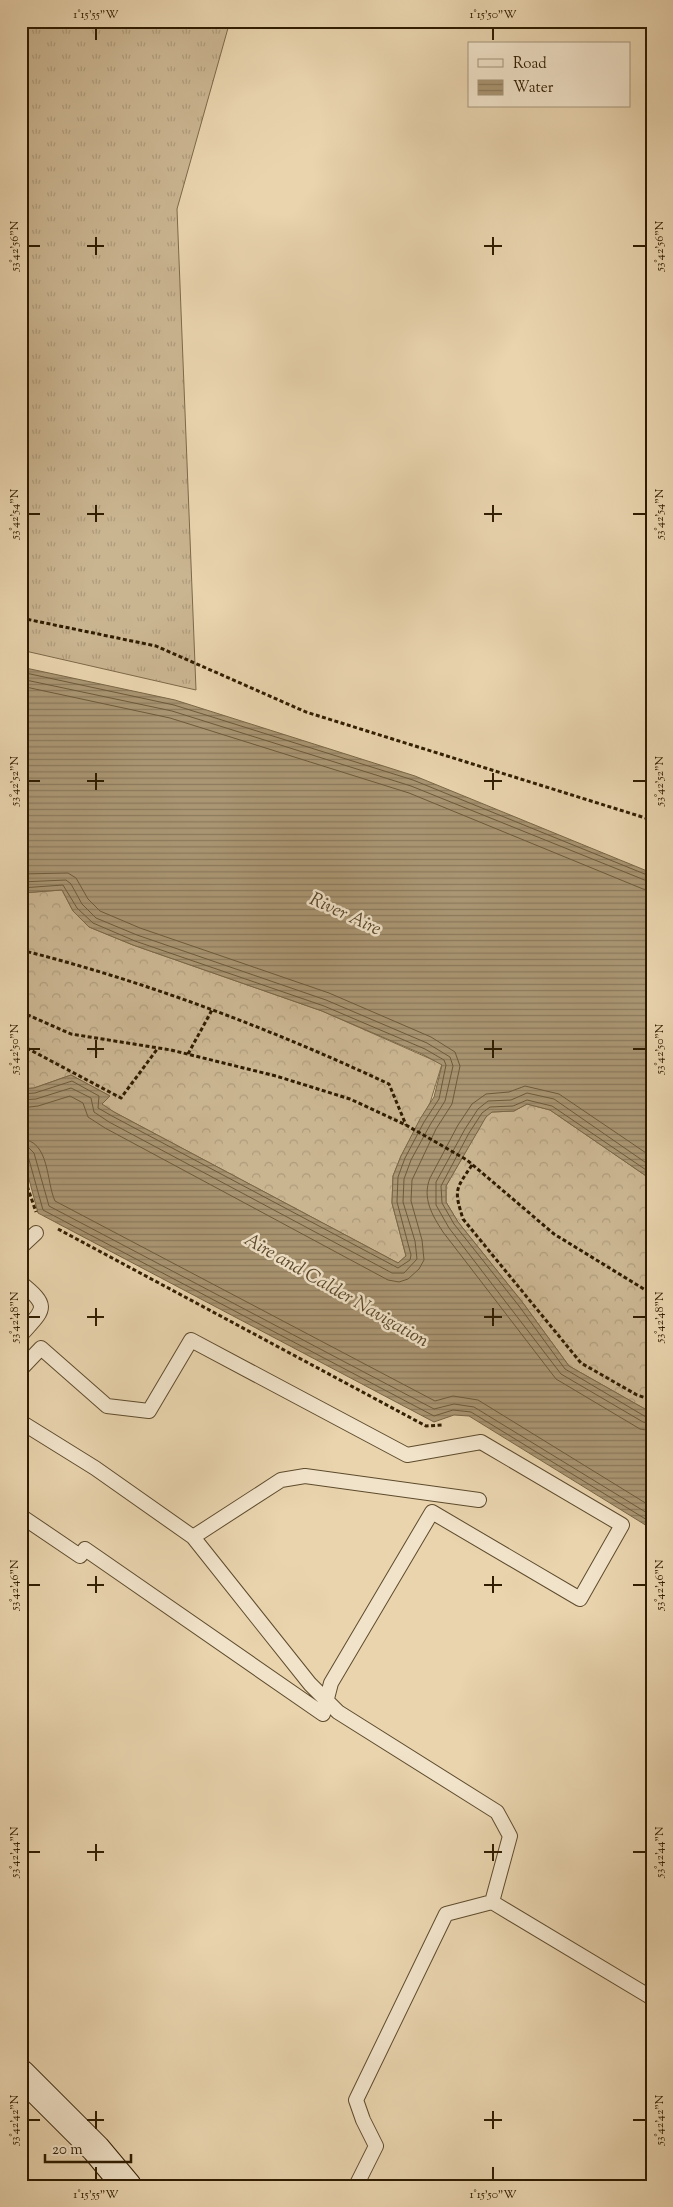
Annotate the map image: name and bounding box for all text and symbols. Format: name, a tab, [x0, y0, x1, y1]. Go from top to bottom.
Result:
text: 1°15'55"W	[73, 6, 119, 24]
text: 1°15'50"W	[469, 6, 517, 24]
legend	[468, 42, 630, 108]
text: Road	[513, 54, 547, 75]
text: Water	[513, 78, 554, 99]
text: 53°42'56"N	[6, 220, 24, 272]
text: 53°42'56"N	[651, 220, 669, 272]
text: 53°42'54"N	[6, 488, 24, 540]
text: 53°42'54"N	[651, 488, 669, 540]
text: 53°42'52"N	[6, 756, 24, 807]
text: 53°42'52"N	[651, 756, 669, 807]
water label: River Aire	[305, 887, 386, 943]
text: 53°42'50"N	[6, 1023, 24, 1075]
text: 53°42'50"N	[651, 1023, 669, 1075]
water label: Aire and Calder Navigation	[239, 1227, 433, 1355]
text: 53°42'48"N	[6, 1291, 24, 1344]
text: 53°42'48"N	[651, 1291, 669, 1344]
text: 53°42'46"N	[6, 1559, 24, 1612]
text: 53°42'46"N	[651, 1559, 669, 1612]
text: 53°42'44"N	[6, 1826, 24, 1879]
text: 53°42'44"N	[651, 1826, 669, 1879]
text: 53°42'42"N	[6, 2094, 24, 2146]
text: 53°42'42"N	[651, 2094, 669, 2146]
scale bar	[45, 2132, 131, 2164]
text: 20 m	[52, 2140, 83, 2161]
text: 1°15'55"W	[73, 2186, 119, 2204]
text: 1°15'50"W	[469, 2186, 517, 2204]

